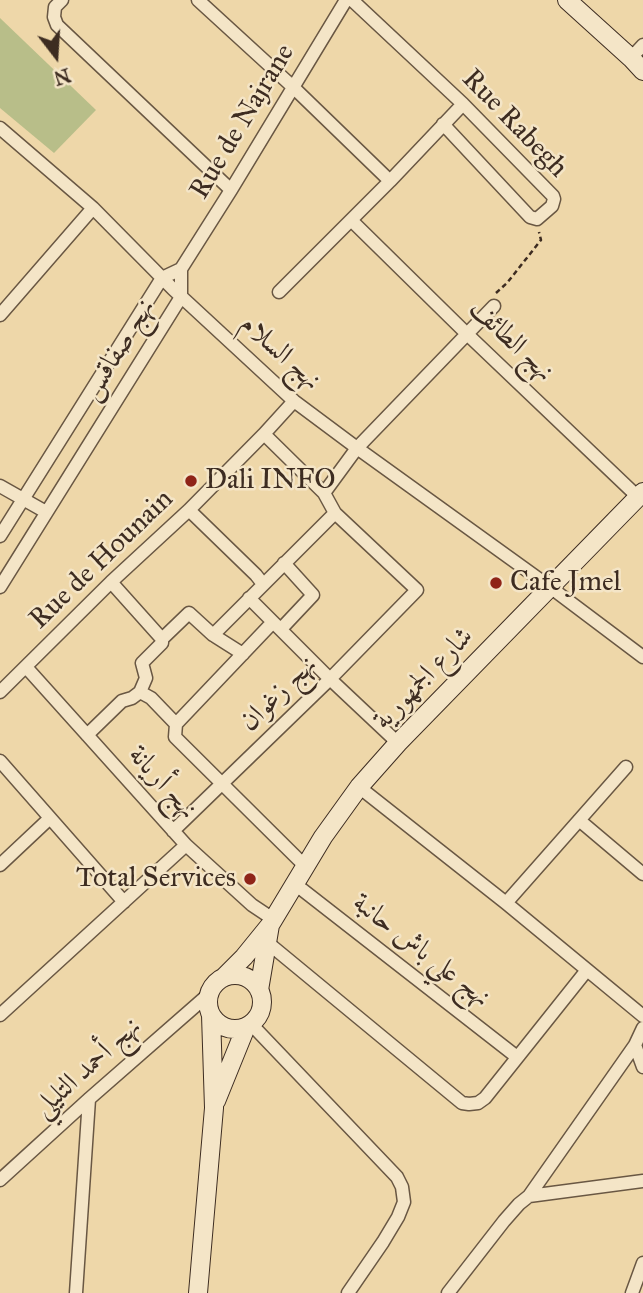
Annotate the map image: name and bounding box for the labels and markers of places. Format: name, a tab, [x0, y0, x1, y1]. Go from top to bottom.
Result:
place label: Dali INFO	[205, 464, 336, 498]
marker: Dali INFO	[183, 473, 199, 489]
place label: Cafe Jmel	[510, 566, 621, 600]
marker: Cafe Jmel	[488, 575, 504, 591]
place label: Total Services	[76, 862, 236, 896]
marker: Total Services	[242, 871, 258, 887]

